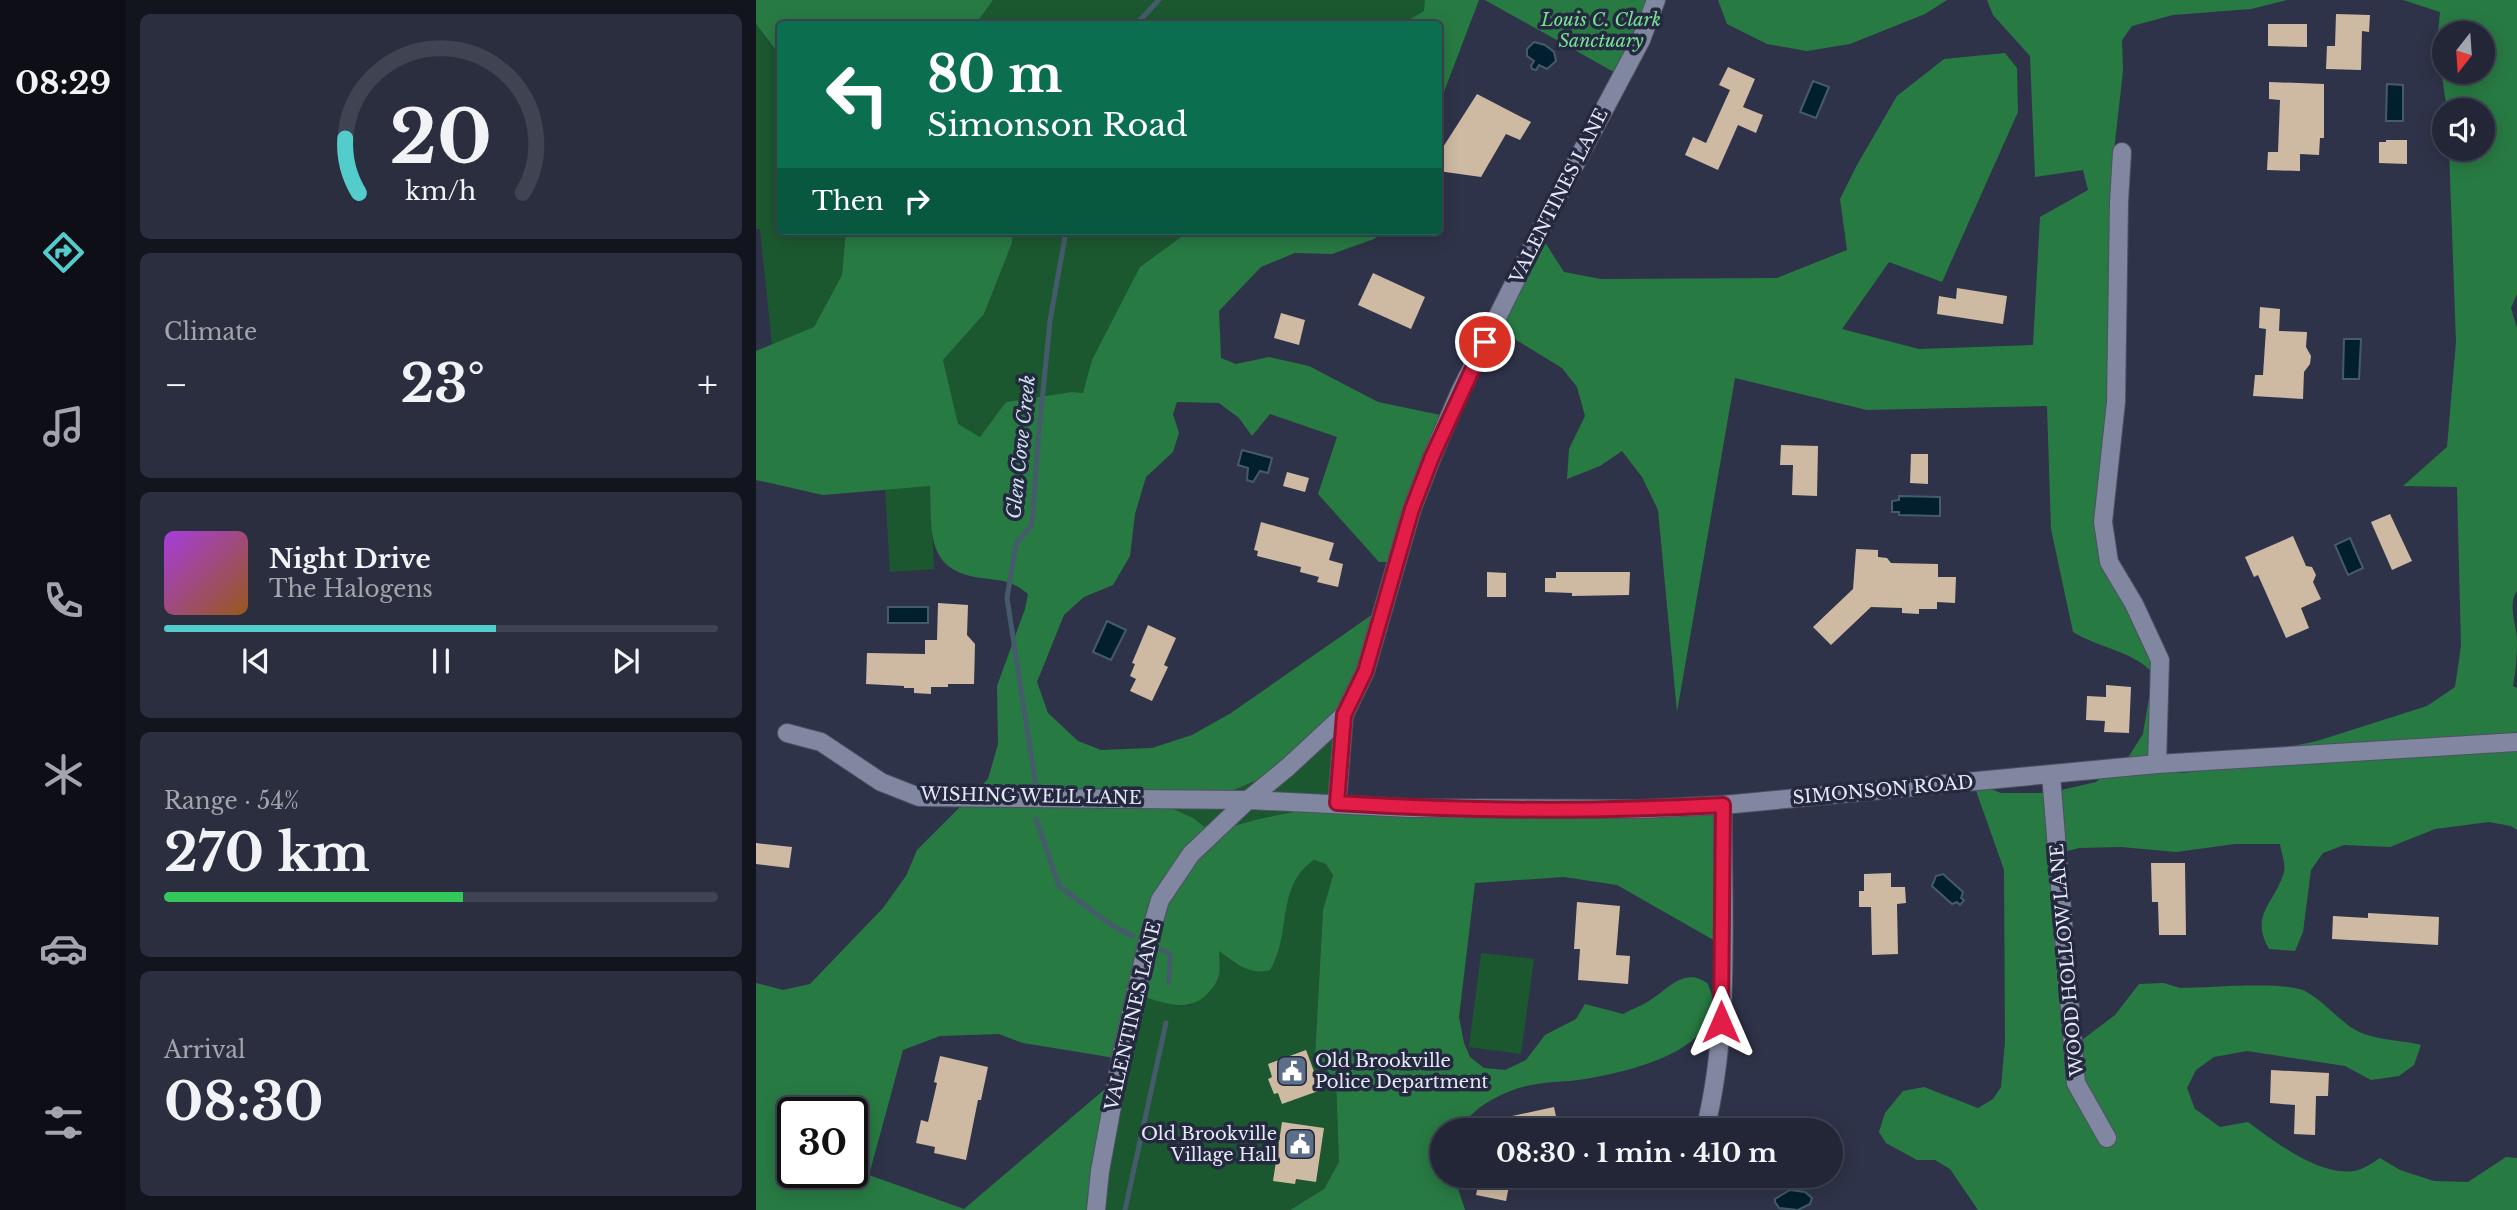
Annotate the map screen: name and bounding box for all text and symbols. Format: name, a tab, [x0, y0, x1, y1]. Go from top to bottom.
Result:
park label: Louis C. Clark Sanctuary	[1540, 9, 1661, 52]
north arrow	[2432, 21, 2496, 84]
map controls	[2432, 21, 2495, 161]
text: 80 m	[927, 44, 1062, 105]
icon: left	[812, 49, 903, 140]
text: 08:29	[15, 63, 111, 103]
text: 20	[390, 92, 492, 183]
button: sound	[2432, 98, 2495, 161]
text: Simonson Road	[927, 105, 1188, 145]
street label: VALENTINES LANE	[1505, 105, 1613, 288]
text: km/h	[406, 175, 476, 206]
icon: right	[898, 182, 936, 220]
text: Then	[812, 185, 884, 217]
icon: directions	[39, 228, 88, 277]
pin	[1455, 312, 1515, 372]
text: Climate	[164, 318, 257, 346]
icon: arrive	[1466, 323, 1504, 361]
text: 23°	[400, 352, 485, 416]
text: −	[164, 361, 188, 408]
text: +	[697, 361, 718, 408]
water label: Glen Cove Creek	[1002, 374, 1040, 520]
icon: music	[39, 402, 88, 451]
text: Night Drive	[269, 543, 431, 575]
text: The Halogens	[269, 575, 433, 603]
icon: phone	[39, 576, 88, 625]
icon: previous	[237, 642, 275, 680]
icon: pause	[422, 642, 460, 680]
icon: next	[607, 642, 645, 680]
icon: climate	[39, 750, 88, 799]
street label: SIMONSON ROAD	[1792, 771, 1974, 809]
street label: WISHING WELL LANE	[919, 783, 1142, 809]
text: Range · 54%	[164, 787, 299, 815]
text: 270 km	[164, 821, 370, 885]
street label: WOOD HOLLOW LANE	[2046, 843, 2088, 1078]
street label: VALENTINES LANE	[1100, 919, 1165, 1114]
icon: car	[39, 924, 88, 973]
position arrow	[1684, 985, 1758, 1059]
text: Arrival	[164, 1036, 245, 1064]
place label: Old Brookville Police Department	[1315, 1050, 1489, 1093]
public building icon: Old Brookville Police Department	[1275, 1054, 1309, 1088]
text: 08:30	[164, 1070, 323, 1134]
speed limit sign: 30	[777, 1097, 868, 1188]
icon: filters	[39, 1098, 88, 1147]
place label: Old Brookville Village Hall	[1141, 1123, 1277, 1166]
public building icon: Old Brookville Village Hall	[1283, 1127, 1317, 1161]
text: 08:30 · 1 min · 410 m	[1496, 1137, 1777, 1169]

